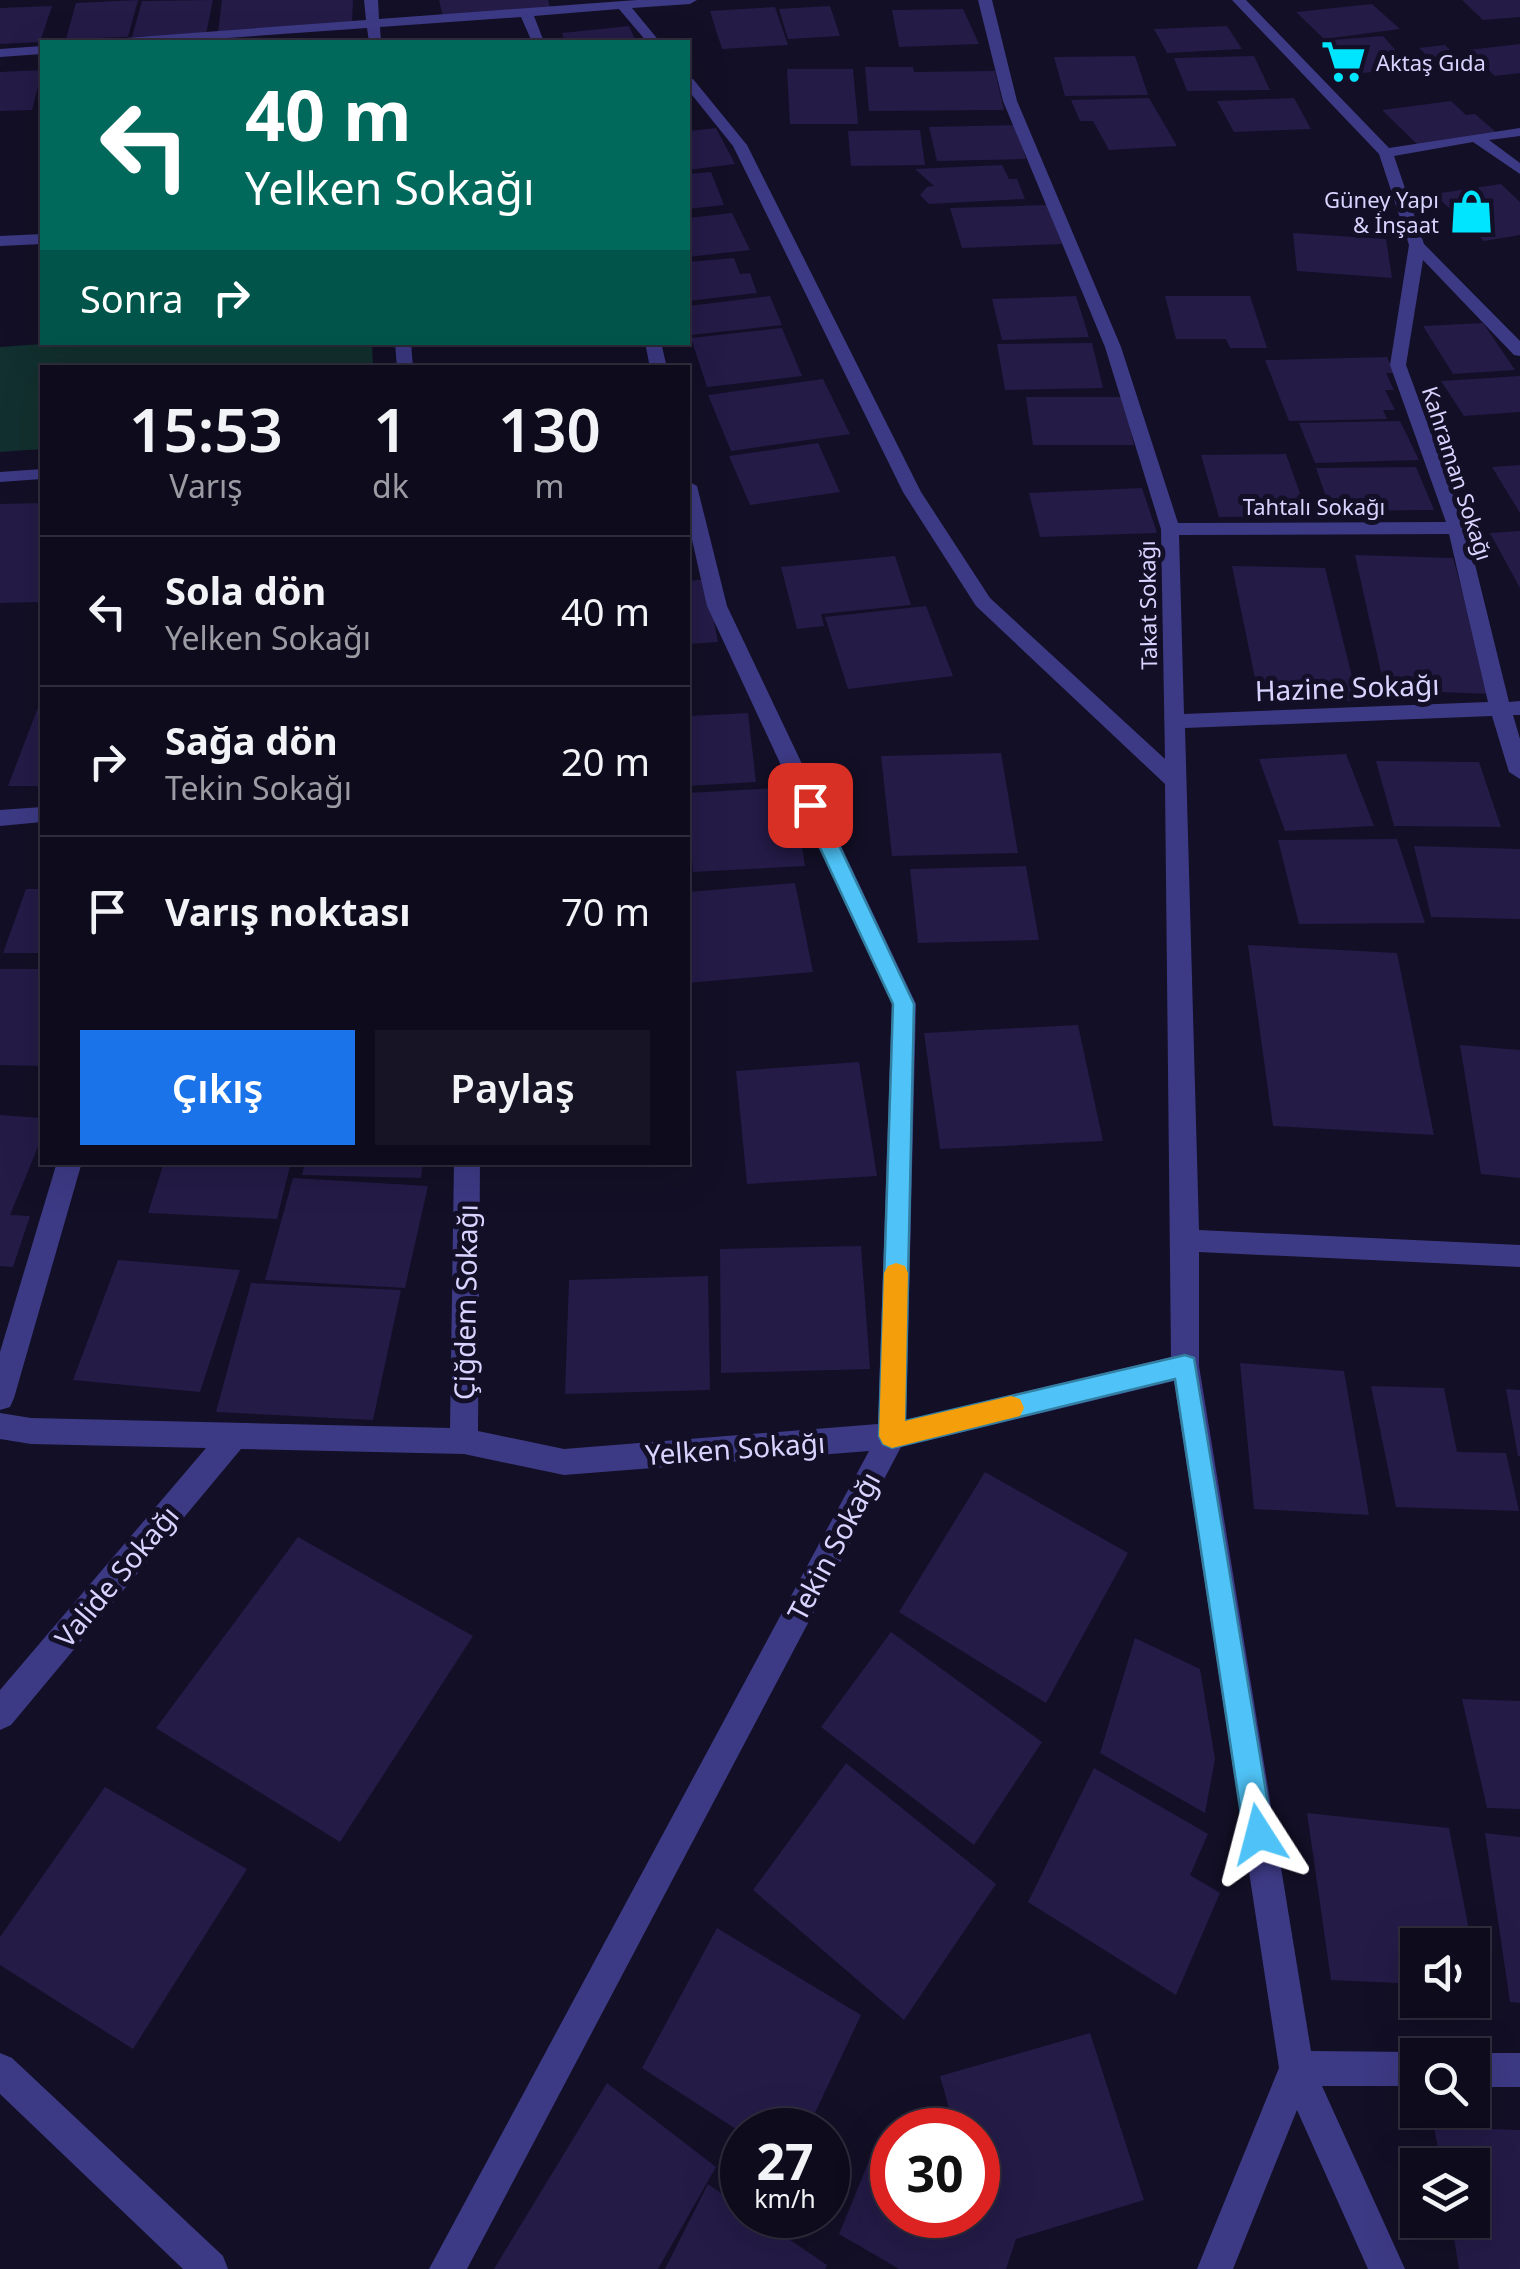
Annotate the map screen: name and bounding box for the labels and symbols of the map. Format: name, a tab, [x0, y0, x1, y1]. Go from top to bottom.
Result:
supermarket icon: Aktaş Gıda	[1319, 38, 1367, 86]
place label: Aktaş Gıda	[1376, 47, 1486, 77]
place label: Güney Yapı & İnşaat	[1324, 184, 1439, 239]
shop icon: Güney Yapı & İnşaat	[1448, 188, 1496, 236]
street label: Kahraman Sokağı	[1416, 382, 1500, 564]
street label: Tahtalı Sokağı	[1243, 491, 1385, 521]
street label: Takat Sokağı	[1131, 540, 1163, 670]
street label: Hazine Sokağı	[1254, 665, 1440, 709]
pin	[768, 763, 853, 848]
street label: Çiğdem Sokağı	[444, 1204, 486, 1400]
street label: Yelken Sokağı	[644, 1423, 826, 1473]
street label: Tekin Sokağı	[778, 1465, 888, 1627]
street label: Valide Sokağı	[45, 1497, 187, 1655]
position arrow	[1207, 1782, 1311, 1886]
speed limit sign: 30	[870, 2108, 1000, 2238]

